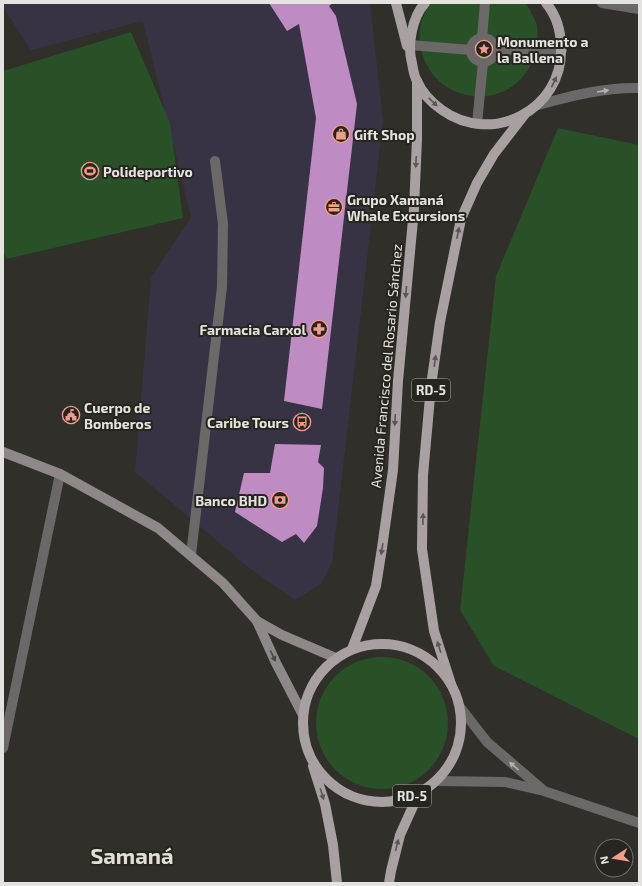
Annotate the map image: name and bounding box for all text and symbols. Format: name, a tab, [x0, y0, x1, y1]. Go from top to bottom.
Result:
place label: Monumento a la Ballena	[497, 33, 588, 66]
place icon: Monumento a la Ballena	[474, 39, 494, 59]
one-way arrow	[550, 76, 557, 88]
one-way arrow	[597, 88, 609, 94]
one-way arrow	[428, 97, 438, 107]
shop icon: Gift Shop	[331, 124, 351, 144]
place label: Gift Shop	[354, 126, 415, 143]
one-way arrow	[413, 156, 419, 169]
sports icon: Polideportivo	[80, 161, 100, 181]
place label: Polideportivo	[103, 163, 193, 180]
place label: Grupo Xamaná Whale Excursions	[347, 191, 465, 224]
office icon: Grupo Xamaná Whale Excursions	[324, 197, 344, 217]
one-way arrow	[455, 227, 461, 239]
street label: Avenida Francisco del Rosario Sánchez	[367, 243, 405, 489]
one-way arrow	[403, 286, 410, 298]
pharmacy icon: Farmacia Carxol	[309, 319, 329, 339]
place label: Farmacia Carxol	[199, 321, 306, 338]
one-way arrow	[432, 355, 438, 367]
road number: RD-5	[412, 379, 450, 401]
place label: Cuerpo de Bomberos	[84, 399, 151, 432]
public building icon: Cuerpo de Bomberos	[61, 405, 81, 425]
bus stop icon: Caribe Tours	[292, 412, 312, 432]
place label: Caribe Tours	[207, 414, 289, 431]
one-way arrow	[392, 414, 399, 426]
bank icon: Banco BHD	[270, 490, 290, 510]
place label: Banco BHD	[195, 492, 267, 509]
one-way arrow	[420, 512, 426, 525]
one-way arrow	[379, 543, 385, 555]
one-way arrow	[436, 641, 442, 653]
one-way arrow	[270, 650, 276, 662]
one-way arrow	[508, 761, 519, 770]
road number: RD-5	[393, 785, 431, 807]
one-way arrow	[319, 788, 325, 800]
north arrow	[594, 838, 634, 878]
one-way arrow	[395, 839, 401, 851]
district label: Samaná	[90, 842, 174, 868]
text: N	[597, 855, 611, 865]

